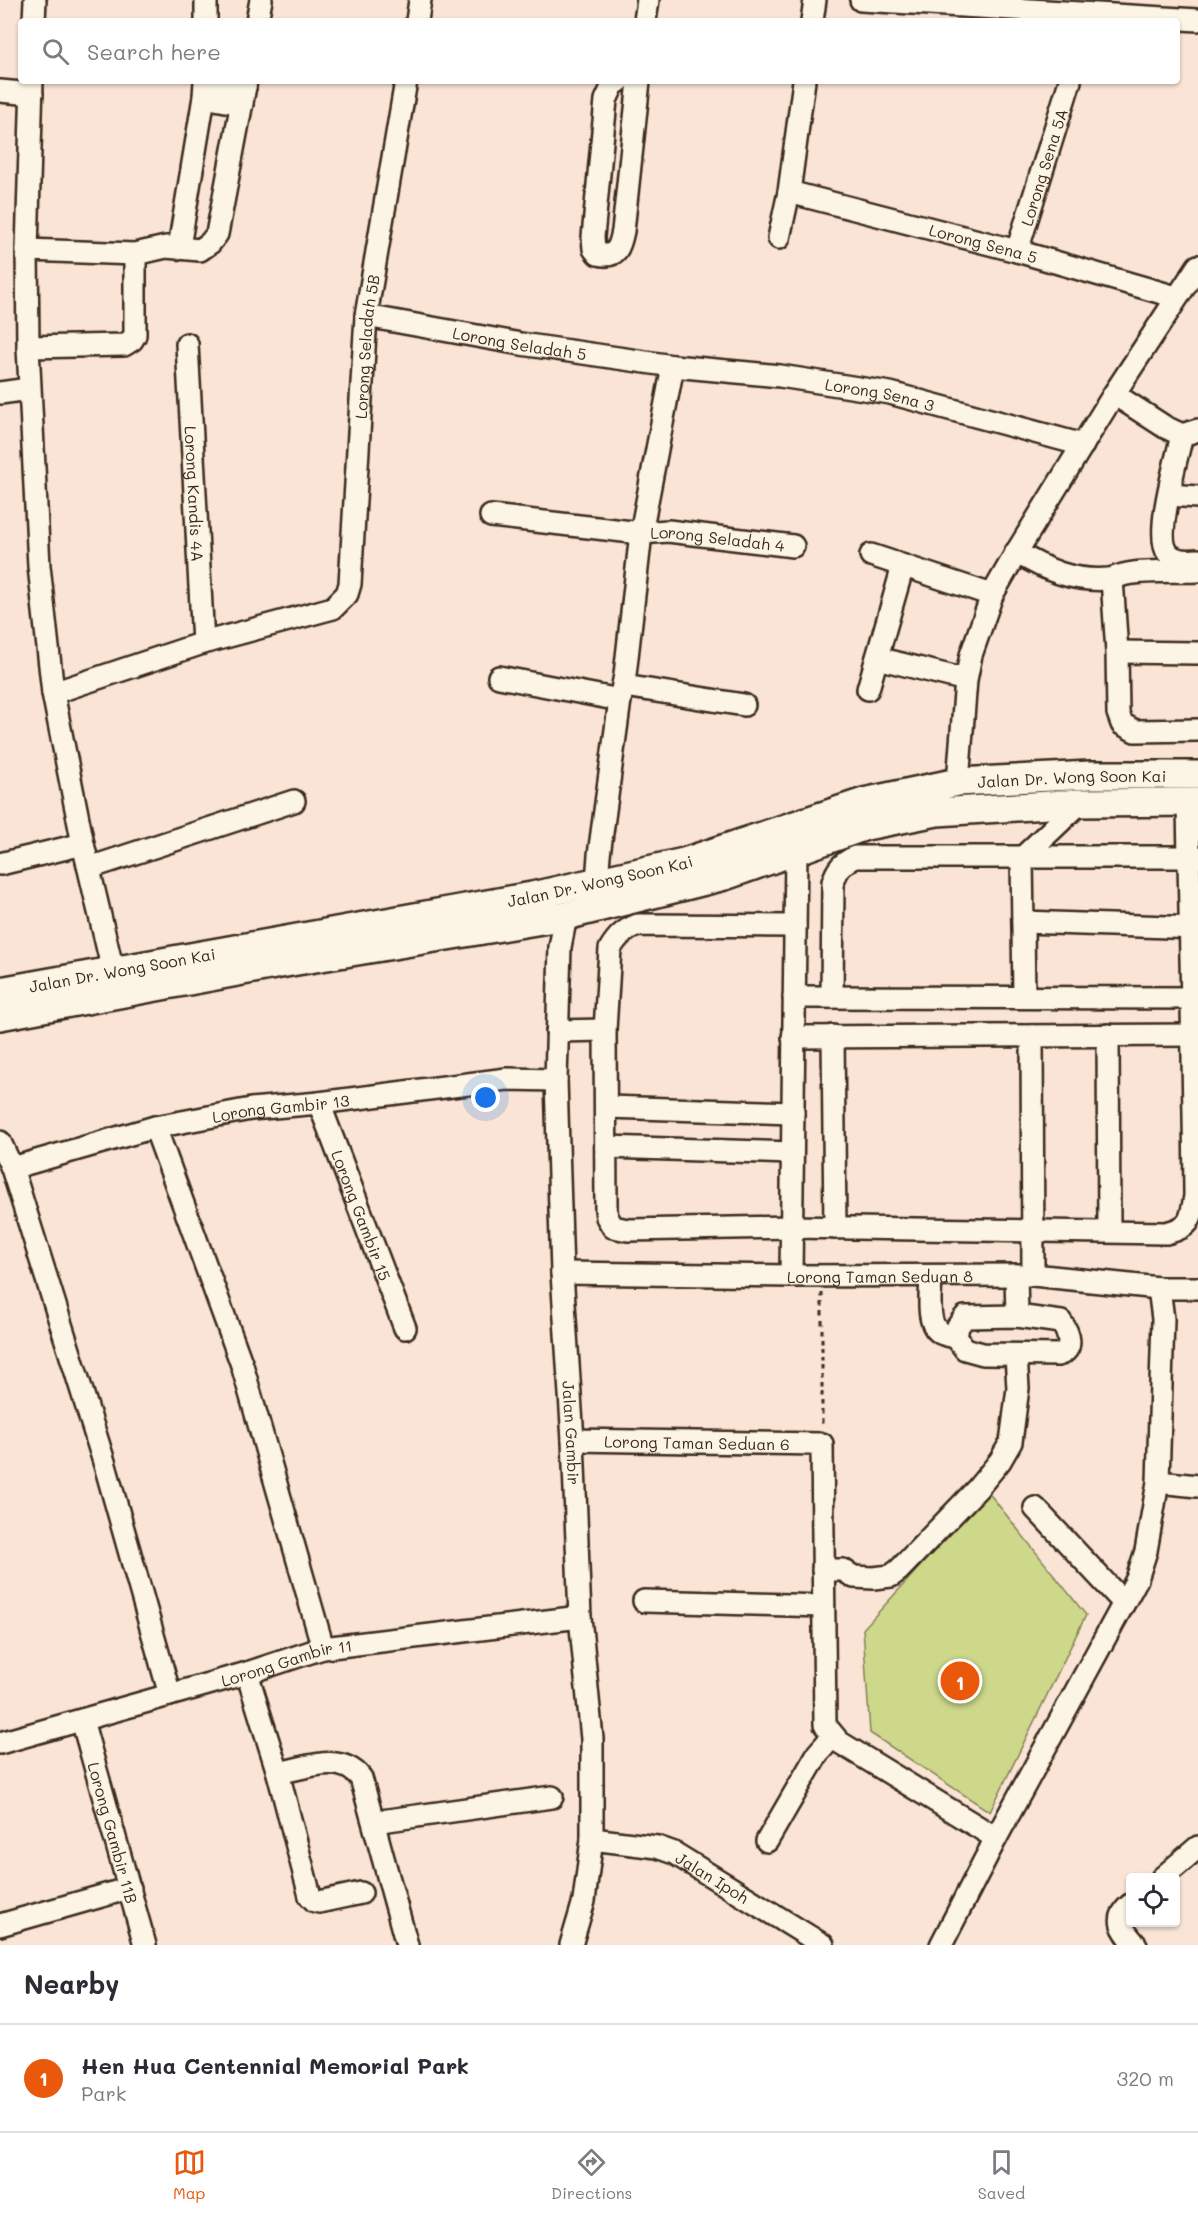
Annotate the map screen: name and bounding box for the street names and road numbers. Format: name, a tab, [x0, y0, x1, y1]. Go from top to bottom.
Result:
street label: Lorong Sena 5A	[1015, 106, 1071, 228]
street label: Lorong Sena 5	[927, 218, 1040, 267]
street label: Lorong Seladah 5B	[349, 273, 383, 420]
street label: Lorong Seladah 5	[451, 321, 588, 364]
street label: Lorong Sena 3	[824, 373, 937, 415]
street label: Lorong Kandis 4A	[181, 425, 209, 562]
street label: Lorong Seladah 4	[650, 521, 787, 556]
street label: Jalan Dr. Wong Soon Kai	[977, 764, 1166, 791]
street label: Jalan Dr. Wong Soon Kai	[506, 849, 695, 911]
street label: Jalan Dr. Wong Soon Kai	[27, 942, 217, 996]
street label: Lorong Gambir 13	[210, 1089, 350, 1127]
street label: Lorong Gambir 15	[327, 1147, 396, 1283]
street label: Lorong Taman Seduan 8	[787, 1265, 973, 1287]
street label: Jalan Gambir	[559, 1380, 585, 1486]
street label: Lorong Taman Seduan 6	[604, 1430, 790, 1454]
street label: Lorong Gambir 11	[218, 1634, 353, 1690]
street label: Lorong Gambir 11B	[84, 1760, 143, 1906]
street label: Jalan Ipoh	[672, 1846, 753, 1907]

